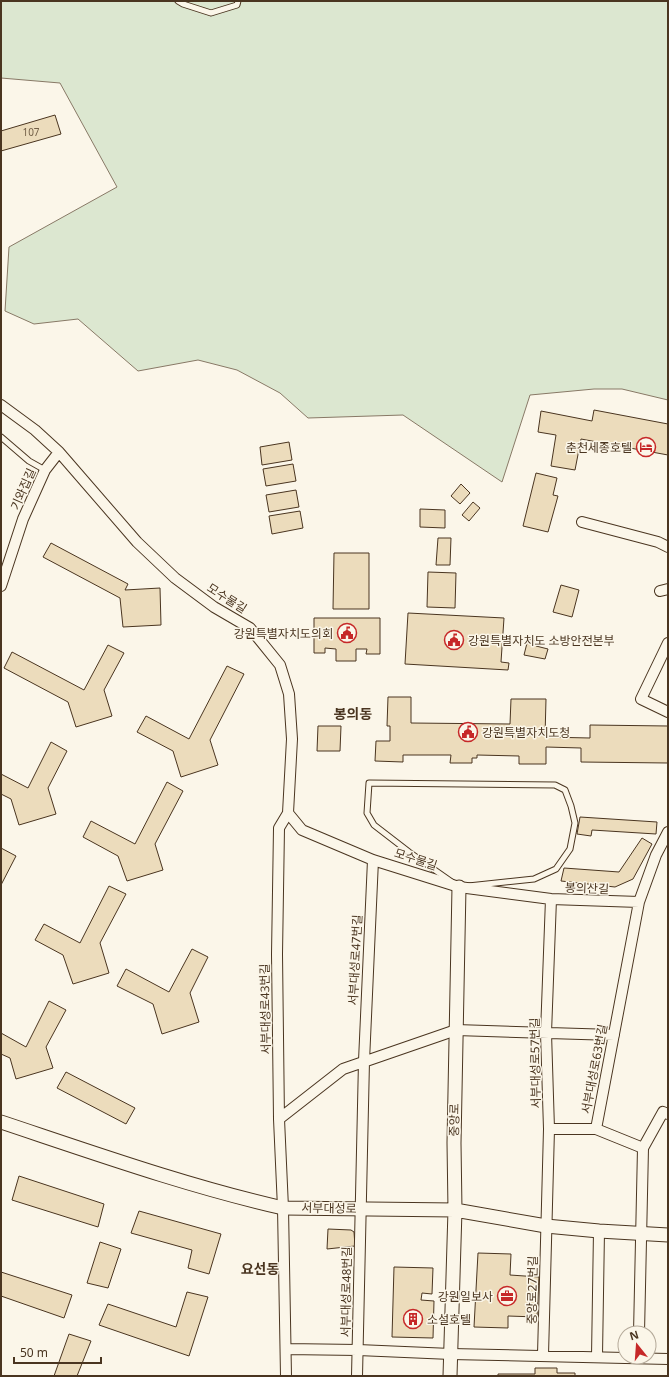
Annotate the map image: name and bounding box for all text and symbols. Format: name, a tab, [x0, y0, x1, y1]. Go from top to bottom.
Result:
house number: 107	[22, 125, 40, 139]
hotel icon: 춘천세종호텔	[635, 436, 657, 458]
place label: 춘천세종호텔	[566, 439, 632, 456]
street label: 기와집길	[6, 465, 40, 513]
street label: 모수물길	[204, 579, 250, 617]
public building icon: 강원특별자치도의회	[336, 622, 358, 644]
place label: 강원특별자치도의회	[234, 625, 333, 642]
public building icon: 강원특별자치도 소방안전본부	[443, 629, 465, 651]
place label: 강원특별자치도 소방안전본부	[468, 632, 615, 649]
district label: 봉의동	[334, 704, 372, 723]
public building icon: 강원특별자치도청	[457, 721, 479, 743]
place label: 강원특별자치도청	[482, 724, 570, 741]
street label: 모수물길	[392, 844, 440, 874]
street label: 봉의산길	[565, 879, 609, 897]
street label: 서부대성로47번길	[344, 914, 366, 1006]
street label: 서부대성로43번길	[256, 963, 274, 1055]
street label: 서부대성로57번길	[526, 1017, 544, 1109]
street label: 서부대성로63번길	[577, 1023, 611, 1115]
street label: 중앙로	[445, 1103, 463, 1137]
street label: 서부대성로	[301, 1199, 357, 1217]
street label: 서부대성로48번길	[337, 1246, 355, 1338]
street label: 중앙로27번길	[523, 1255, 541, 1325]
district label: 요선동	[241, 1259, 279, 1278]
office icon: 강원일보사	[496, 1285, 518, 1307]
place label: 강원일보사	[438, 1288, 493, 1305]
building icon: 소설호텔	[402, 1308, 424, 1330]
place label: 소설호텔	[427, 1311, 471, 1328]
north arrow	[617, 1325, 657, 1365]
text: N	[627, 1326, 640, 1343]
scale bar	[14, 1339, 101, 1365]
text: 50 m	[20, 1344, 48, 1361]

